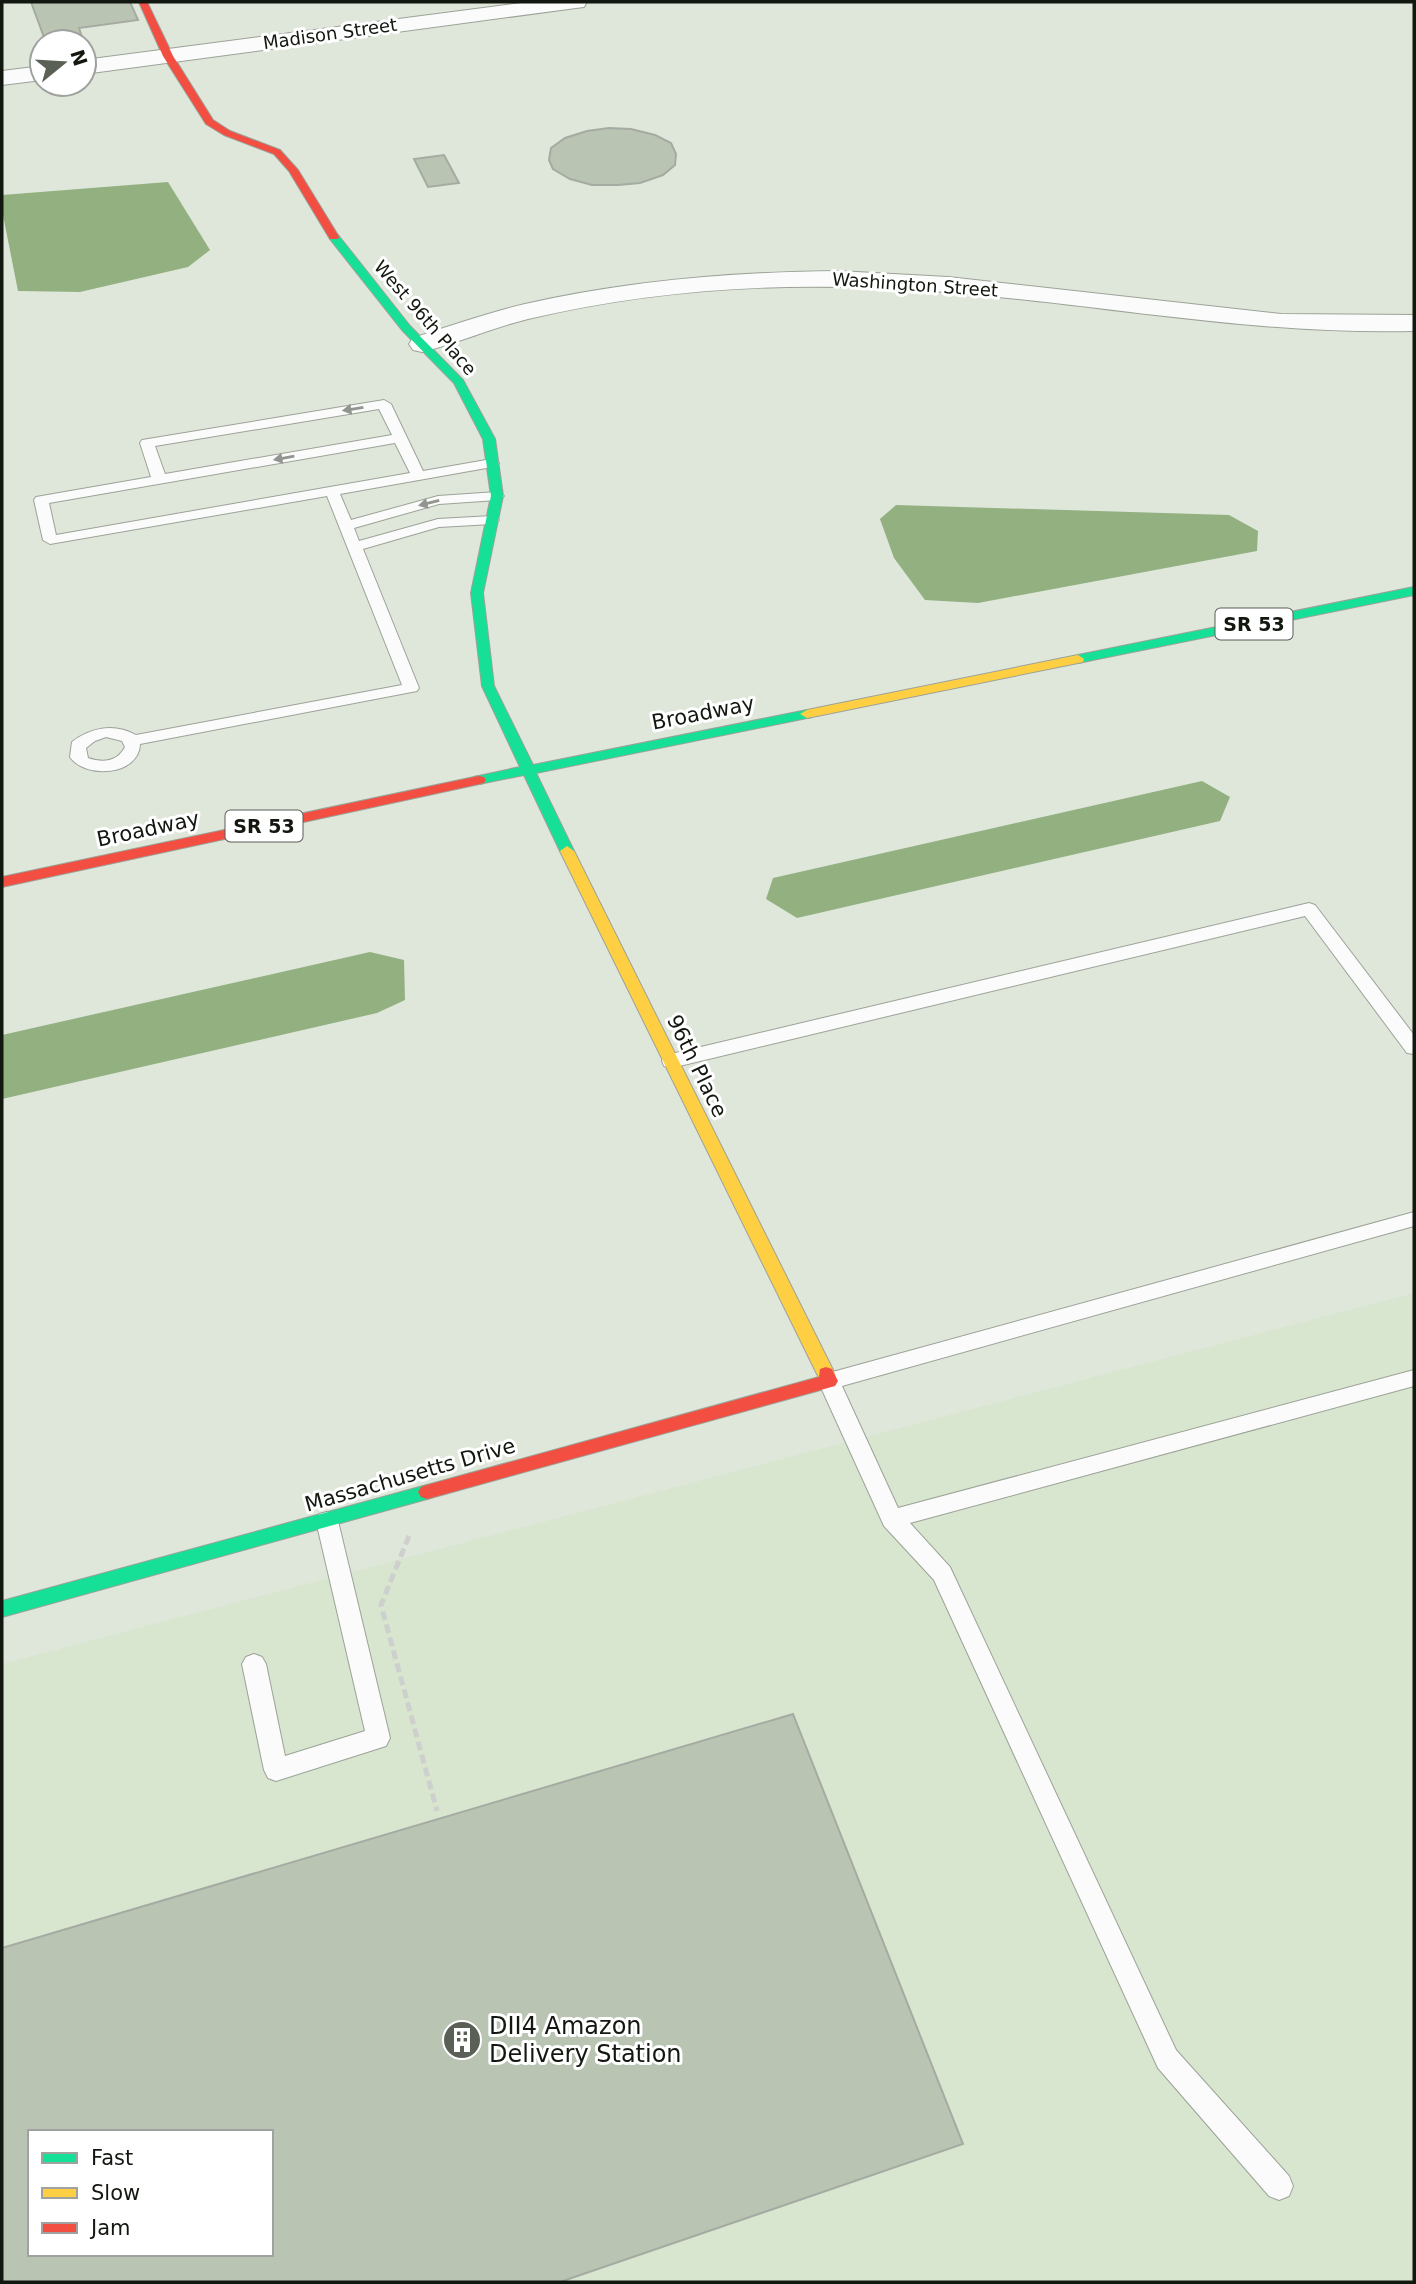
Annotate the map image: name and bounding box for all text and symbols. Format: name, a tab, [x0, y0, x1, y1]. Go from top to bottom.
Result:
street label: Madison Street	[262, 14, 398, 53]
north arrow	[28, 28, 98, 98]
text: N	[66, 47, 92, 69]
street label: West 96th Place	[370, 256, 481, 379]
street label: Washington Street	[831, 268, 999, 301]
one-way arrow	[342, 404, 364, 415]
one-way arrow	[273, 453, 295, 464]
one-way arrow	[418, 498, 440, 509]
road number: SR 53	[1216, 608, 1292, 639]
street label: Broadway	[650, 691, 756, 735]
street label: Broadway	[95, 806, 201, 852]
road number: SR 53	[226, 810, 302, 842]
street label: 96th Place	[662, 1011, 732, 1121]
street label: Massachusetts Drive	[302, 1433, 518, 1517]
place label: DII4 Amazon Delivery Station	[489, 2012, 682, 2068]
building icon: DII4 Amazon Delivery Station	[441, 2019, 483, 2061]
legend	[28, 2130, 273, 2256]
text: Fast	[91, 2146, 133, 2170]
text: Slow	[91, 2181, 140, 2205]
text: Jam	[89, 2216, 131, 2240]

